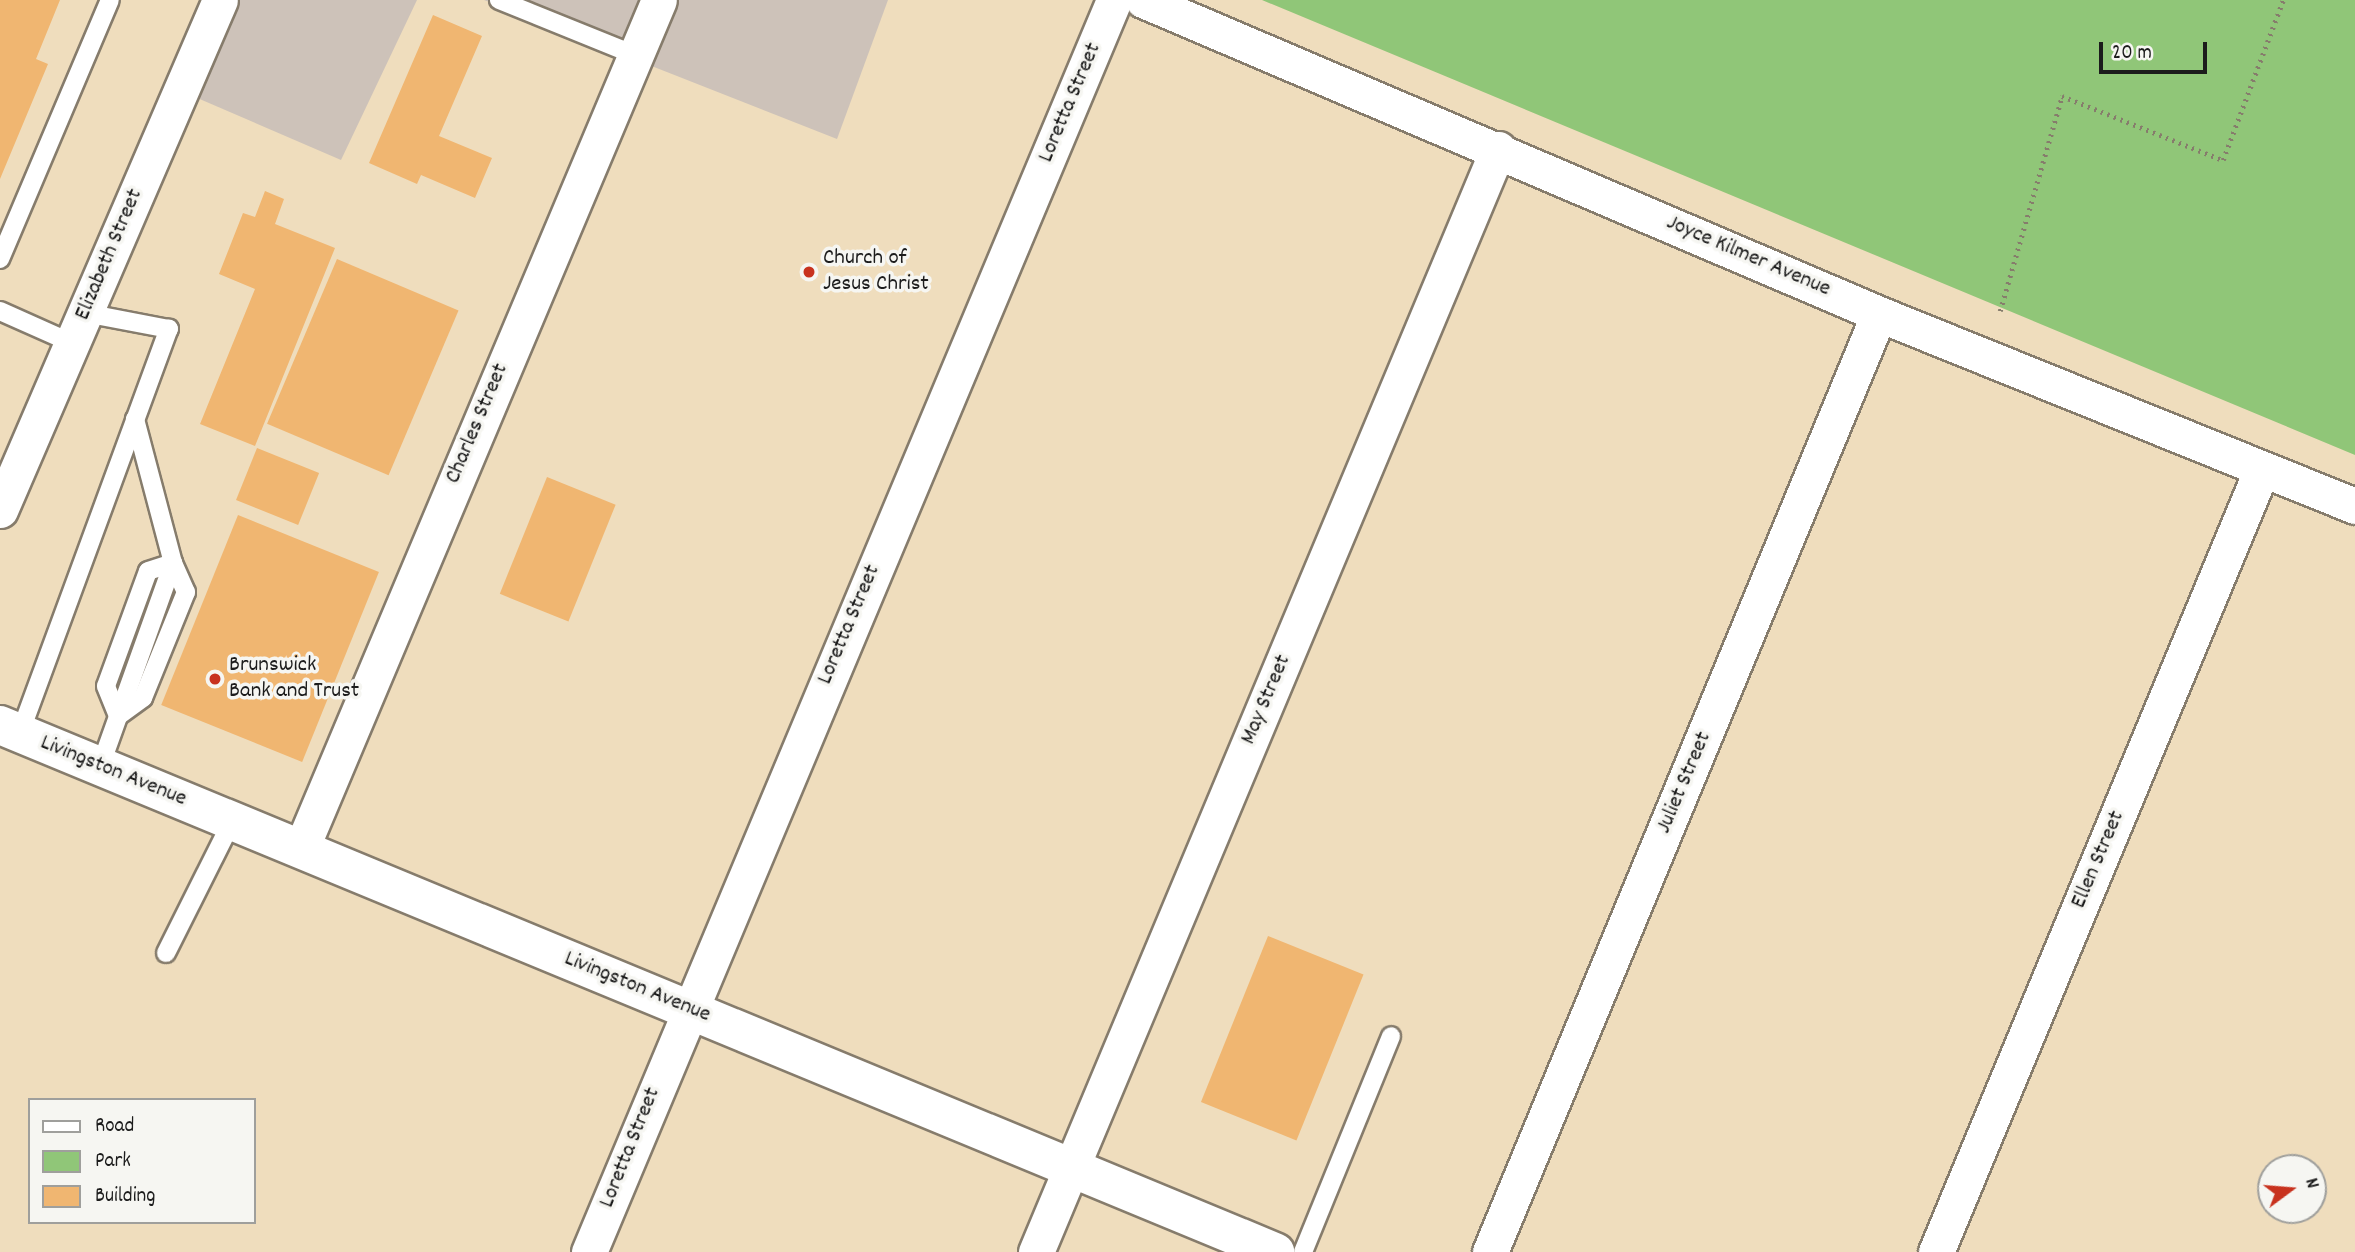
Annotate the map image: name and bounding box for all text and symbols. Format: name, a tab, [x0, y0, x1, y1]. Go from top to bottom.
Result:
scale bar	[2103, 28, 2212, 72]
street label: Loretta Street	[1033, 39, 1109, 167]
text: 20 m	[2112, 39, 2152, 69]
street label: Elizabeth Street	[70, 185, 150, 325]
street label: Joyce Kilmer Avenue	[1662, 210, 1834, 304]
place label: Church of Jesus Christ	[823, 245, 929, 299]
marker: Church of Jesus Christ	[801, 264, 817, 280]
street label: Charles Street	[440, 360, 516, 488]
street label: Loretta Street	[812, 561, 888, 689]
street label: May Street	[1236, 651, 1298, 749]
place label: Brunswick Bank and Trust	[229, 652, 359, 706]
marker: Brunswick Bank and Trust	[207, 671, 223, 687]
street label: Juliet Street	[1651, 728, 1719, 838]
street label: Livingston Avenue	[36, 730, 190, 814]
street label: Ellen Street	[2066, 807, 2132, 913]
street label: Livingston Avenue	[560, 946, 714, 1030]
street label: Loretta Street	[594, 1084, 668, 1212]
legend	[28, 1098, 256, 1224]
text: Road	[95, 1112, 134, 1142]
text: Park	[95, 1147, 131, 1177]
north arrow	[2257, 1154, 2327, 1224]
text: N	[2296, 1175, 2325, 1192]
text: Building	[95, 1182, 155, 1212]

